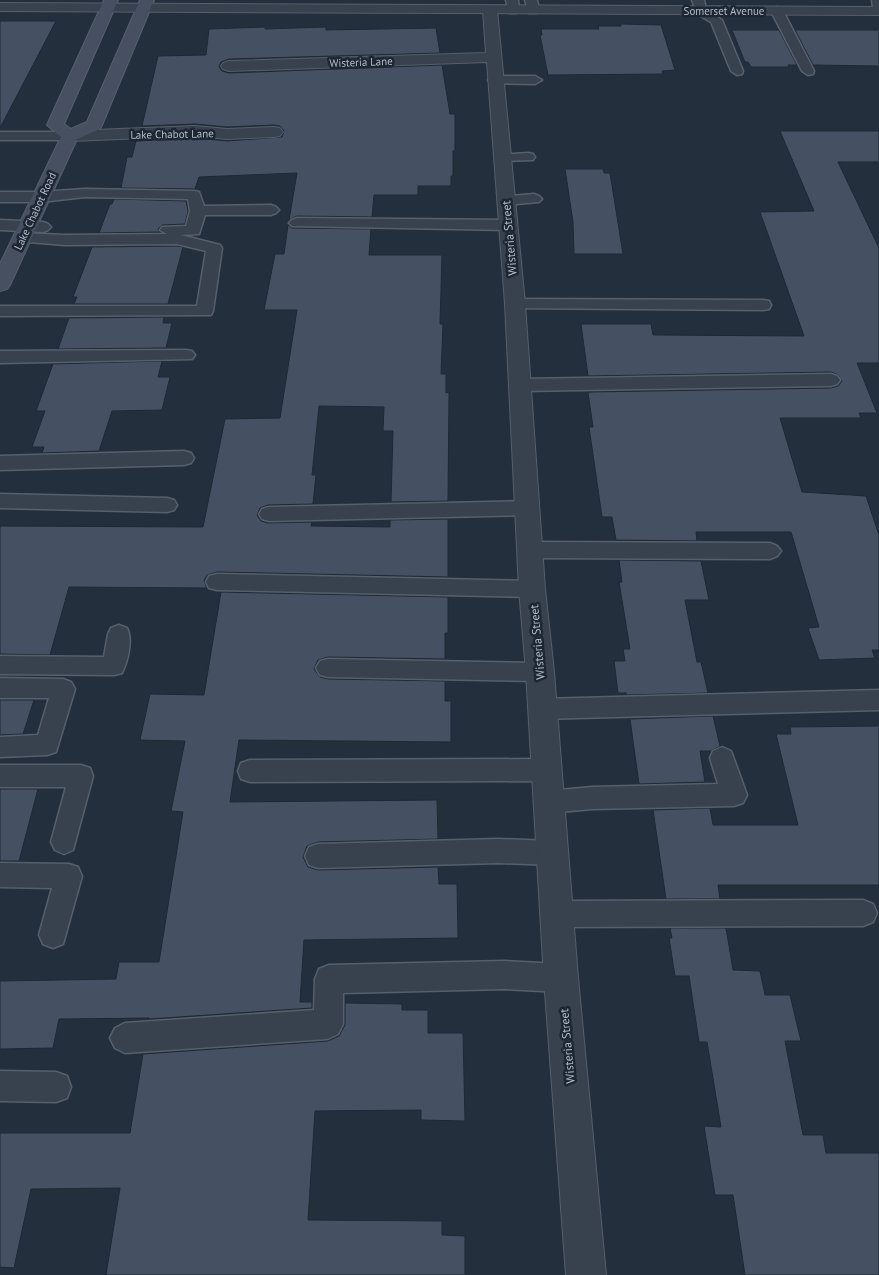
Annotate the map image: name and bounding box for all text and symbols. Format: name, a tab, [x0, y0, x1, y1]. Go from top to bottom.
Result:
street label: Somerset Avenue	[684, 4, 765, 18]
street label: Wisteria Lane	[329, 54, 393, 70]
street label: Lake Chabot Lane	[130, 126, 214, 142]
street label: Lake Chabot Road	[11, 170, 59, 252]
street label: Wisteria Street	[498, 200, 520, 276]
street label: Wisteria Street	[526, 604, 548, 680]
street label: Wisteria Street	[556, 1008, 578, 1084]

